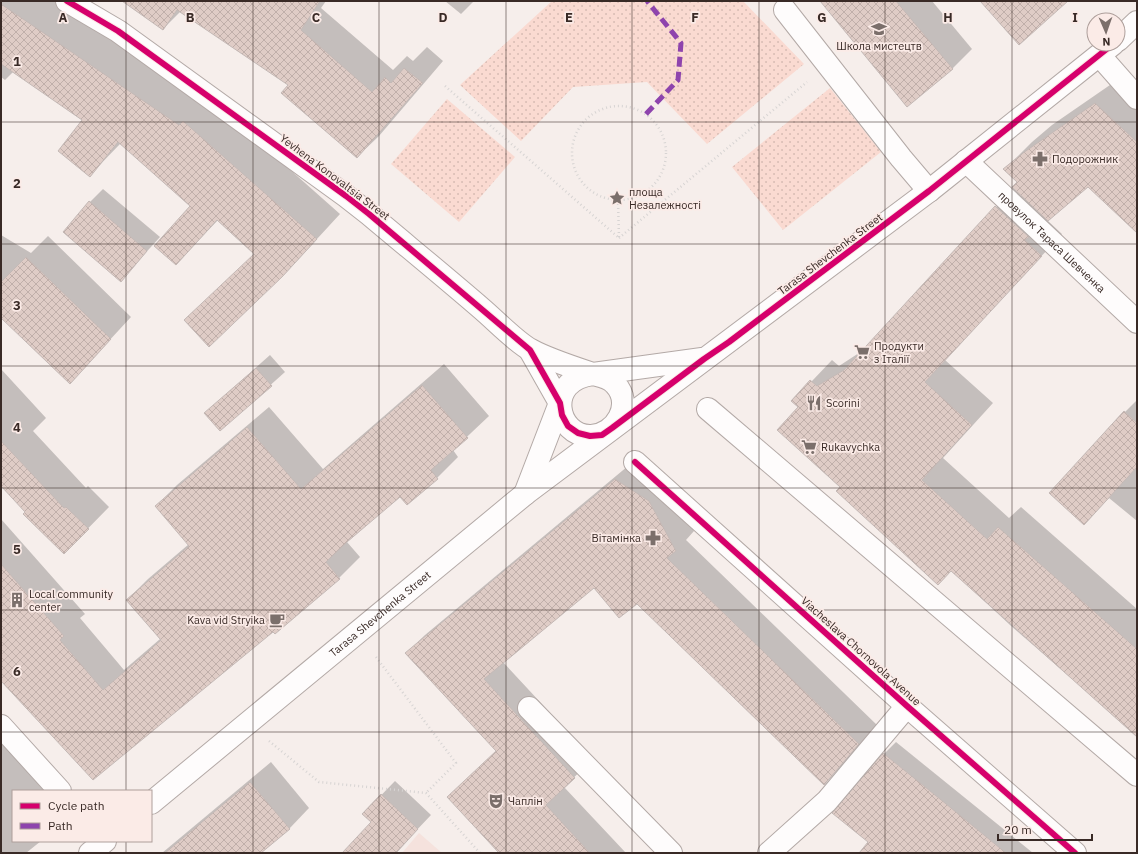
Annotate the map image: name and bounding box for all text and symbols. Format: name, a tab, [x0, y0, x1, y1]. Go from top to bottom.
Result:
text: A	[59, 9, 68, 26]
text: B	[186, 9, 195, 26]
text: C	[312, 9, 321, 26]
text: D	[438, 9, 448, 26]
text: E	[565, 9, 573, 26]
text: F	[691, 9, 699, 26]
text: G	[817, 9, 827, 26]
text: H	[943, 9, 953, 26]
text: I	[1072, 9, 1078, 26]
north arrow	[1086, 12, 1126, 52]
school or university icon: Школа мистецтв	[870, 20, 888, 38]
text: N	[1102, 35, 1111, 49]
place label: Школа мистецтв	[836, 39, 922, 53]
text: 1	[13, 53, 21, 70]
street label: Yevhena Konovaltsia Street	[277, 131, 393, 223]
pharmacy icon: Подорожник	[1031, 150, 1049, 168]
place label: Подорожник	[1052, 152, 1118, 166]
text: 2	[13, 175, 21, 192]
place label: площа Незалежності	[629, 185, 701, 212]
street label: провулок Тараса Шевченка	[995, 188, 1108, 296]
place icon: площа Незалежності	[608, 189, 626, 207]
street label: Tarasa Shevchenka Street	[775, 210, 885, 298]
text: 3	[13, 297, 21, 314]
place label: Продукти з Італії	[874, 339, 924, 366]
supermarket icon: Продукти з Італії	[853, 343, 871, 361]
restaurant icon: Scorini	[805, 394, 823, 412]
place label: Scorini	[826, 396, 860, 410]
text: 4	[13, 419, 21, 436]
supermarket icon: Rukavychka	[800, 438, 818, 456]
place label: Rukavychka	[821, 440, 880, 454]
pharmacy icon: Вітамінка	[644, 529, 662, 547]
place label: Вітамінка	[591, 531, 641, 545]
text: 5	[13, 541, 21, 558]
street label: Tarasa Shevchenka Street	[326, 568, 434, 660]
place label: Local community center	[29, 587, 113, 614]
building icon: Local community center	[8, 591, 26, 609]
street label: Viacheslava Chornovola Avenue	[798, 593, 924, 709]
cafe icon: Kava vid Stryika	[268, 611, 286, 629]
place label: Kava vid Stryika	[187, 613, 265, 627]
text: 6	[13, 663, 21, 680]
legend	[12, 790, 152, 842]
theatre icon: Чаплін	[487, 792, 505, 810]
place label: Чаплін	[508, 794, 543, 808]
text: Cycle path	[48, 798, 105, 813]
scale bar	[998, 816, 1092, 842]
text: Path	[48, 818, 73, 833]
text: 20 m	[1004, 822, 1032, 837]

